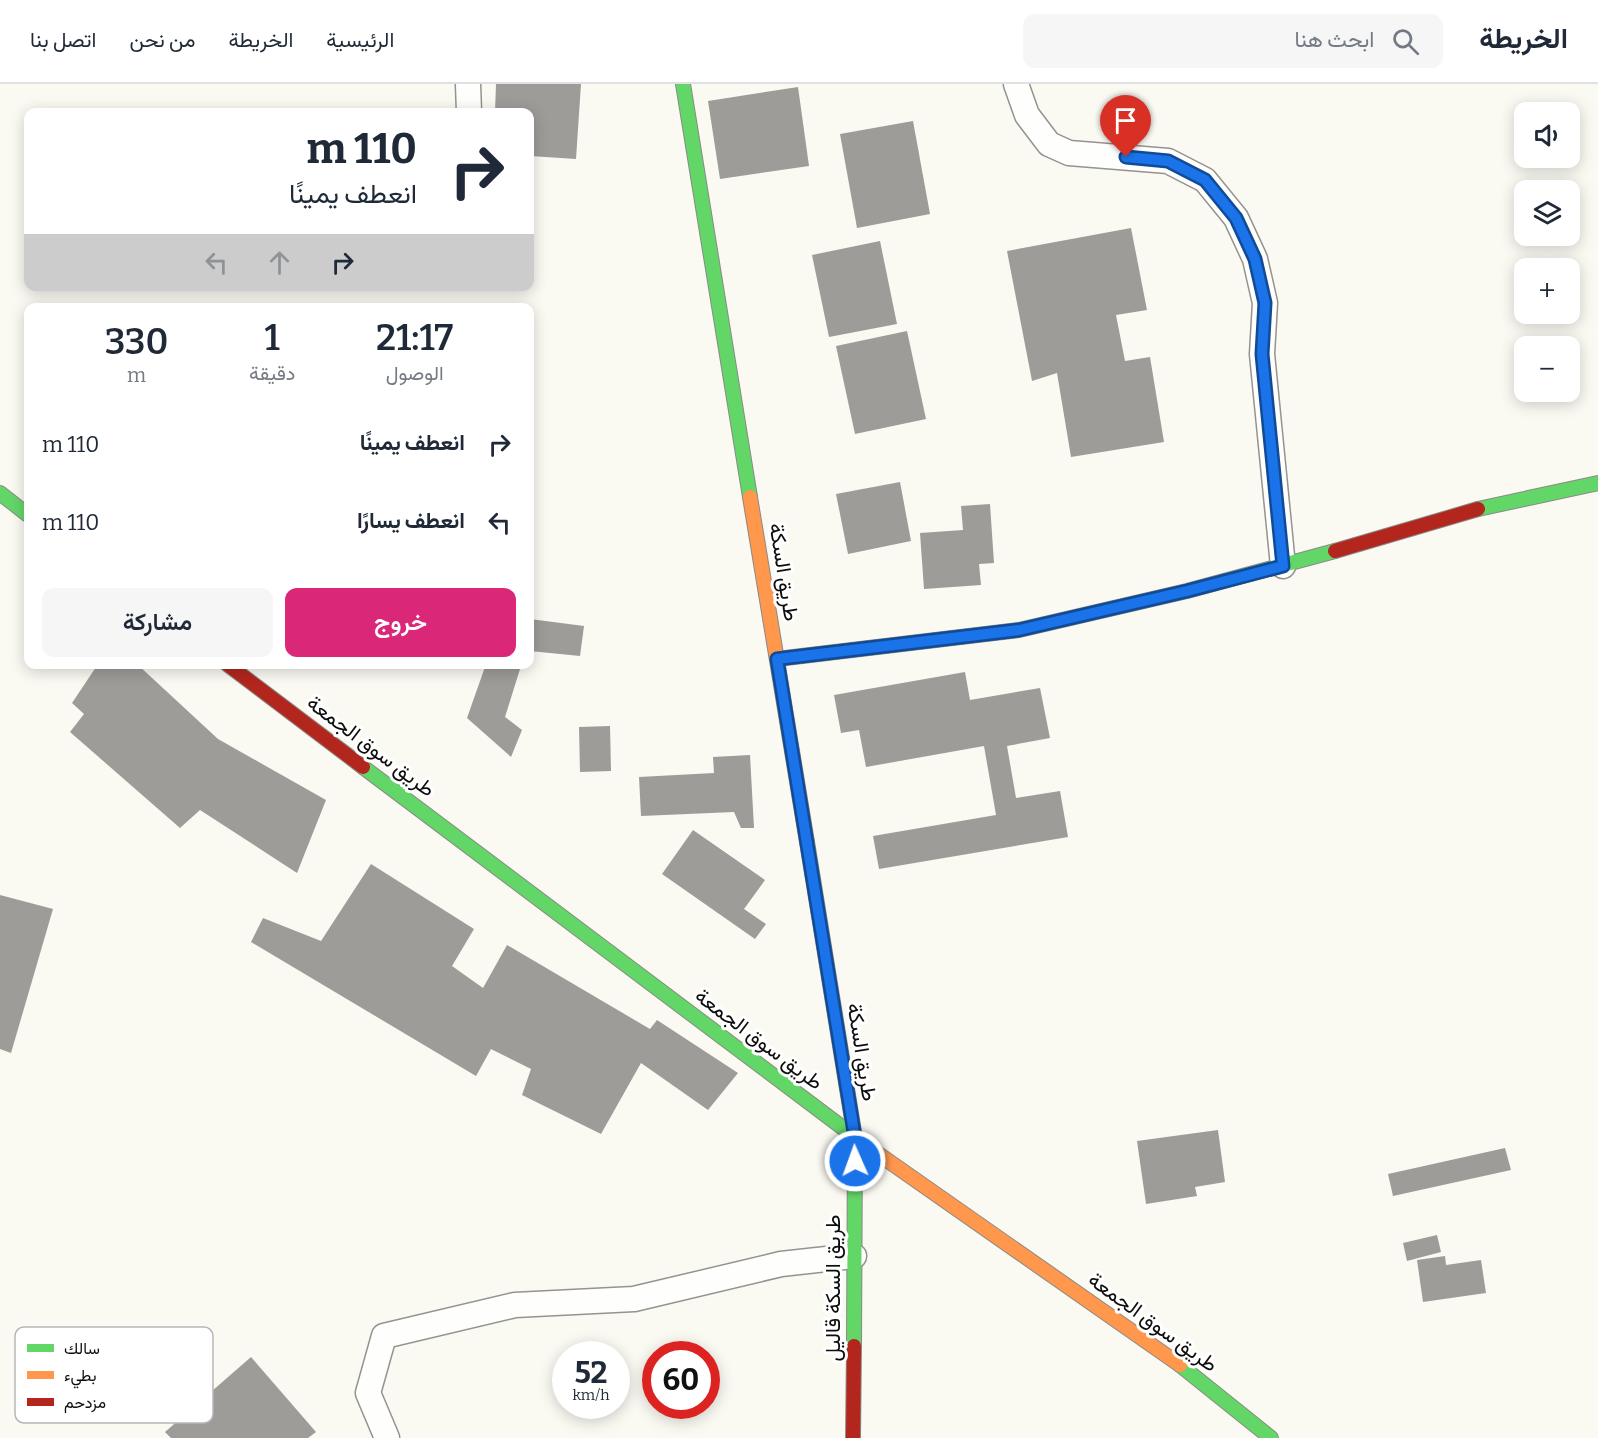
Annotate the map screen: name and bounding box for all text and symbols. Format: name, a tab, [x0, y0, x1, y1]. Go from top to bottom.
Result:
search box	[1023, 14, 1443, 68]
text: الخريطة	[1479, 22, 1568, 55]
icon: search	[1389, 25, 1422, 58]
text: ابحث هنا	[1294, 26, 1374, 53]
text: اتصل بنا	[30, 27, 96, 53]
text: من نحن	[129, 27, 195, 53]
text: الخريطة	[228, 27, 293, 53]
text: الرئيسية	[326, 27, 394, 53]
pin	[1100, 95, 1151, 157]
map controls	[1514, 102, 1580, 402]
button: sound	[1514, 102, 1580, 168]
icon: arrive	[1109, 104, 1142, 137]
text: 110 m	[306, 124, 417, 174]
icon: right	[438, 132, 516, 210]
text: انعطف يمينًا	[289, 178, 417, 210]
button: layers	[1514, 180, 1580, 246]
icon: left	[200, 246, 233, 279]
icon: ahead	[263, 246, 296, 279]
icon: right	[326, 246, 359, 279]
button: +	[1514, 258, 1580, 324]
text: 1	[265, 316, 280, 360]
text: 21:17	[376, 316, 453, 360]
text: 330	[105, 320, 168, 364]
button: −	[1514, 336, 1580, 402]
text: دقيقة	[249, 361, 295, 385]
text: الوصول	[386, 361, 444, 385]
text: m	[127, 363, 146, 387]
icon: right	[483, 428, 516, 461]
text: انعطف يمينًا	[360, 429, 465, 456]
text: 110 m	[42, 431, 99, 458]
icon: left	[483, 506, 516, 539]
text: انعطف يسارًا	[357, 507, 465, 534]
text: 110 m	[42, 509, 99, 536]
street label: طريق السكة	[763, 521, 805, 623]
button: مشاركة	[42, 588, 273, 657]
button: خروج	[285, 588, 516, 657]
street label: طريق سوق الجمعة	[302, 689, 440, 803]
street label: طريق سوق الجمعة	[690, 982, 828, 1096]
street label: طريق السكة	[841, 1001, 883, 1103]
position arrow	[823, 1129, 887, 1193]
street label: طريق السكة قاليل	[820, 1215, 846, 1361]
street label: طريق سوق الجمعة	[1083, 1266, 1223, 1378]
legend	[15, 1327, 213, 1423]
text: سالك	[64, 1339, 100, 1358]
speed limit sign: 60	[642, 1341, 720, 1419]
text: 52	[575, 1355, 607, 1391]
text: بطيء	[64, 1366, 96, 1389]
text: km/h	[572, 1386, 610, 1404]
text: مزدحم	[64, 1393, 106, 1413]

